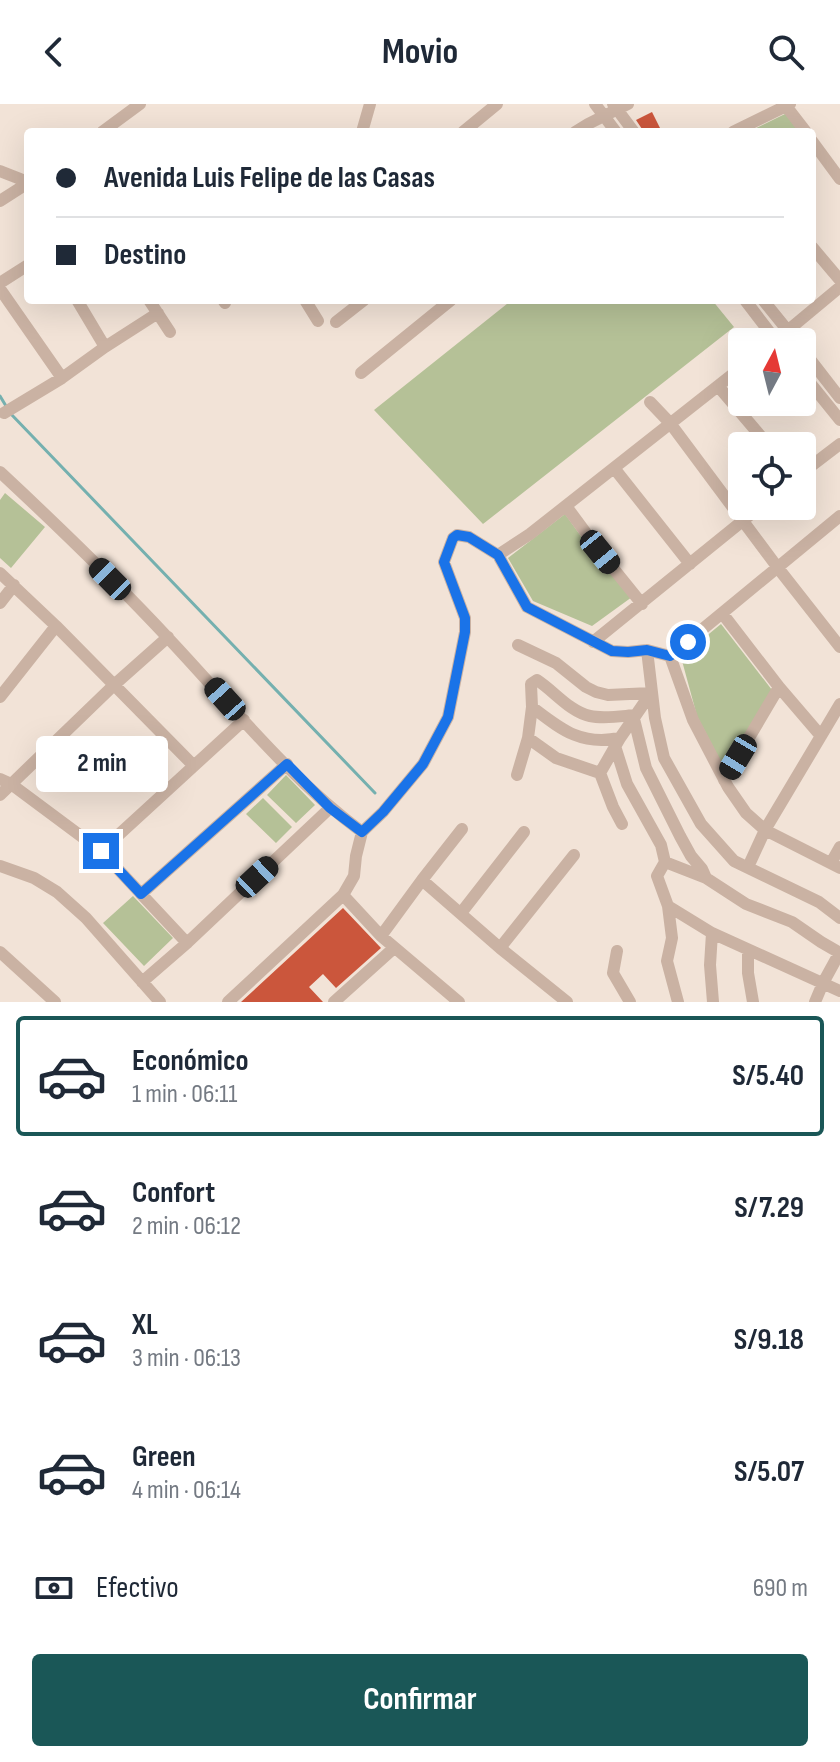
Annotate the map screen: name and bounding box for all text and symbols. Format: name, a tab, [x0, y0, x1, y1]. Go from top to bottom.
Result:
icon: back	[32, 30, 76, 74]
icon: search	[764, 30, 808, 74]
text: Movio	[382, 31, 458, 74]
text: Avenida Luis Felipe de las Casas	[104, 160, 435, 196]
text: Destino	[104, 237, 186, 273]
north arrow	[728, 328, 816, 416]
map controls	[728, 328, 816, 520]
button: locate	[728, 432, 816, 520]
car	[576, 526, 624, 578]
car	[85, 554, 135, 604]
route start	[670, 624, 706, 660]
car	[200, 673, 250, 725]
car	[715, 730, 761, 784]
callout: 2 min	[35, 735, 167, 791]
text: 2 min	[77, 748, 127, 779]
route end	[83, 833, 119, 869]
car	[231, 852, 283, 902]
icon: car	[36, 1040, 108, 1112]
text: Económico	[132, 1043, 249, 1079]
text: S/5.40	[732, 1058, 804, 1094]
text: 1 min · 06:11	[132, 1079, 237, 1110]
icon: car	[36, 1172, 108, 1244]
text: Confort	[132, 1175, 215, 1211]
text: S/7.29	[734, 1190, 804, 1226]
text: 2 min · 06:12	[132, 1211, 241, 1242]
icon: car	[36, 1304, 108, 1376]
text: XL	[132, 1307, 158, 1343]
text: S/9.18	[734, 1322, 804, 1358]
text: 3 min · 06:13	[132, 1343, 241, 1374]
icon: car	[36, 1436, 108, 1508]
text: Green	[132, 1439, 196, 1475]
text: S/5.07	[734, 1454, 804, 1490]
text: 4 min · 06:14	[132, 1475, 241, 1506]
icon: cash	[32, 1566, 76, 1610]
text: Efectivo	[96, 1570, 179, 1606]
text: 690 m	[753, 1573, 808, 1604]
button: Confirmar	[32, 1654, 808, 1746]

